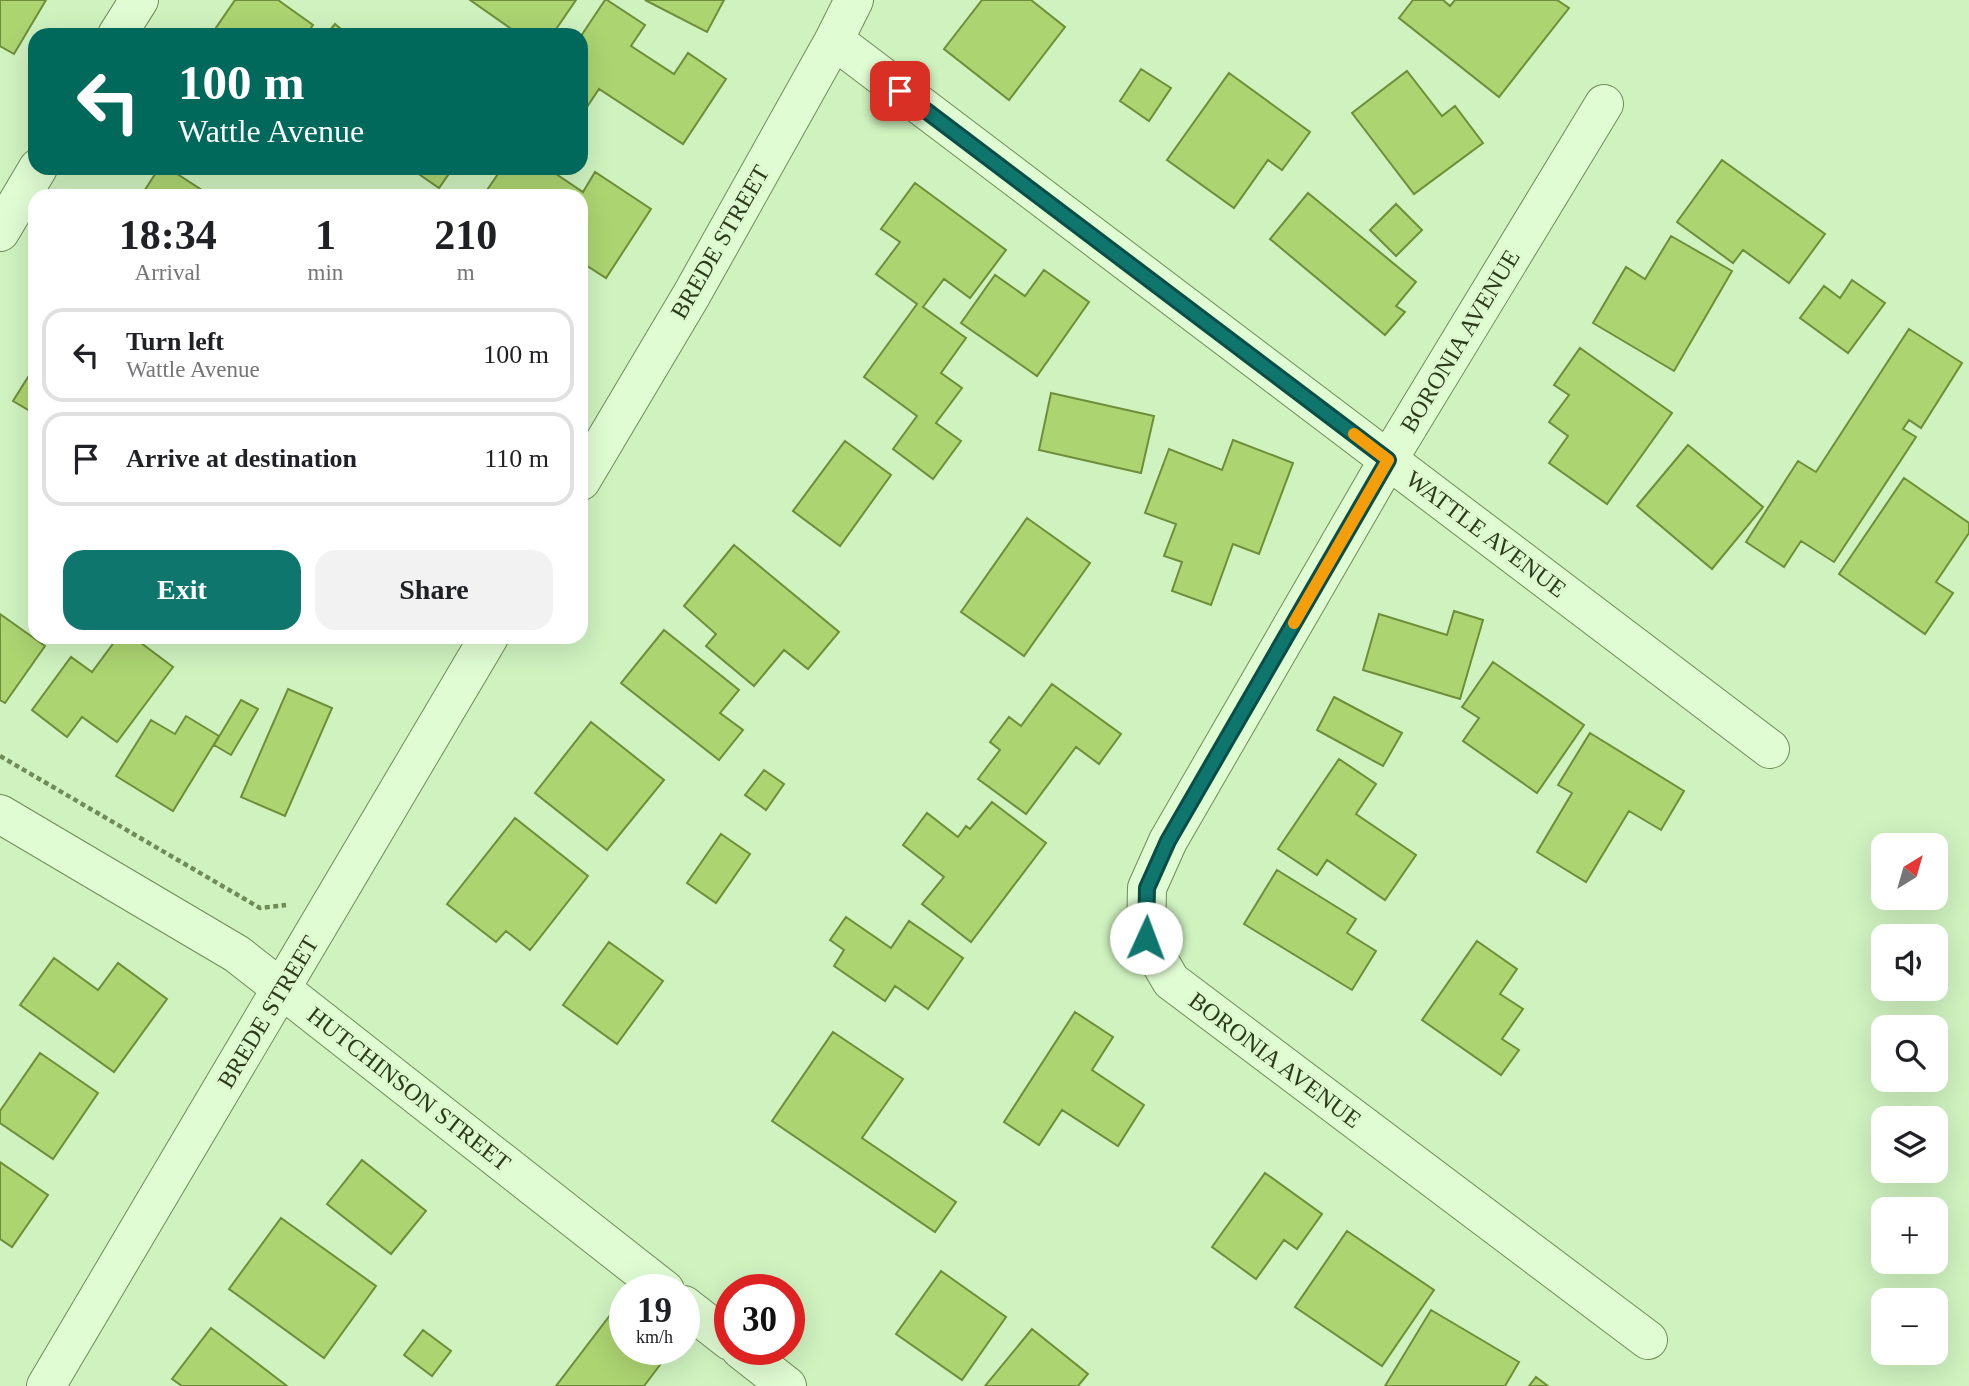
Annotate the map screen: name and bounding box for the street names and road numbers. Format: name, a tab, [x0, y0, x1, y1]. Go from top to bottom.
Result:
street label: BREDE STREET	[666, 160, 775, 323]
street label: BORONIA AVENUE	[1395, 245, 1525, 437]
street label: WATTLE AVENUE	[1401, 465, 1571, 603]
street label: BREDE STREET	[212, 931, 324, 1093]
street label: BORONIA AVENUE	[1184, 987, 1366, 1133]
street label: HUTCHINSON STREET	[302, 1002, 516, 1176]

